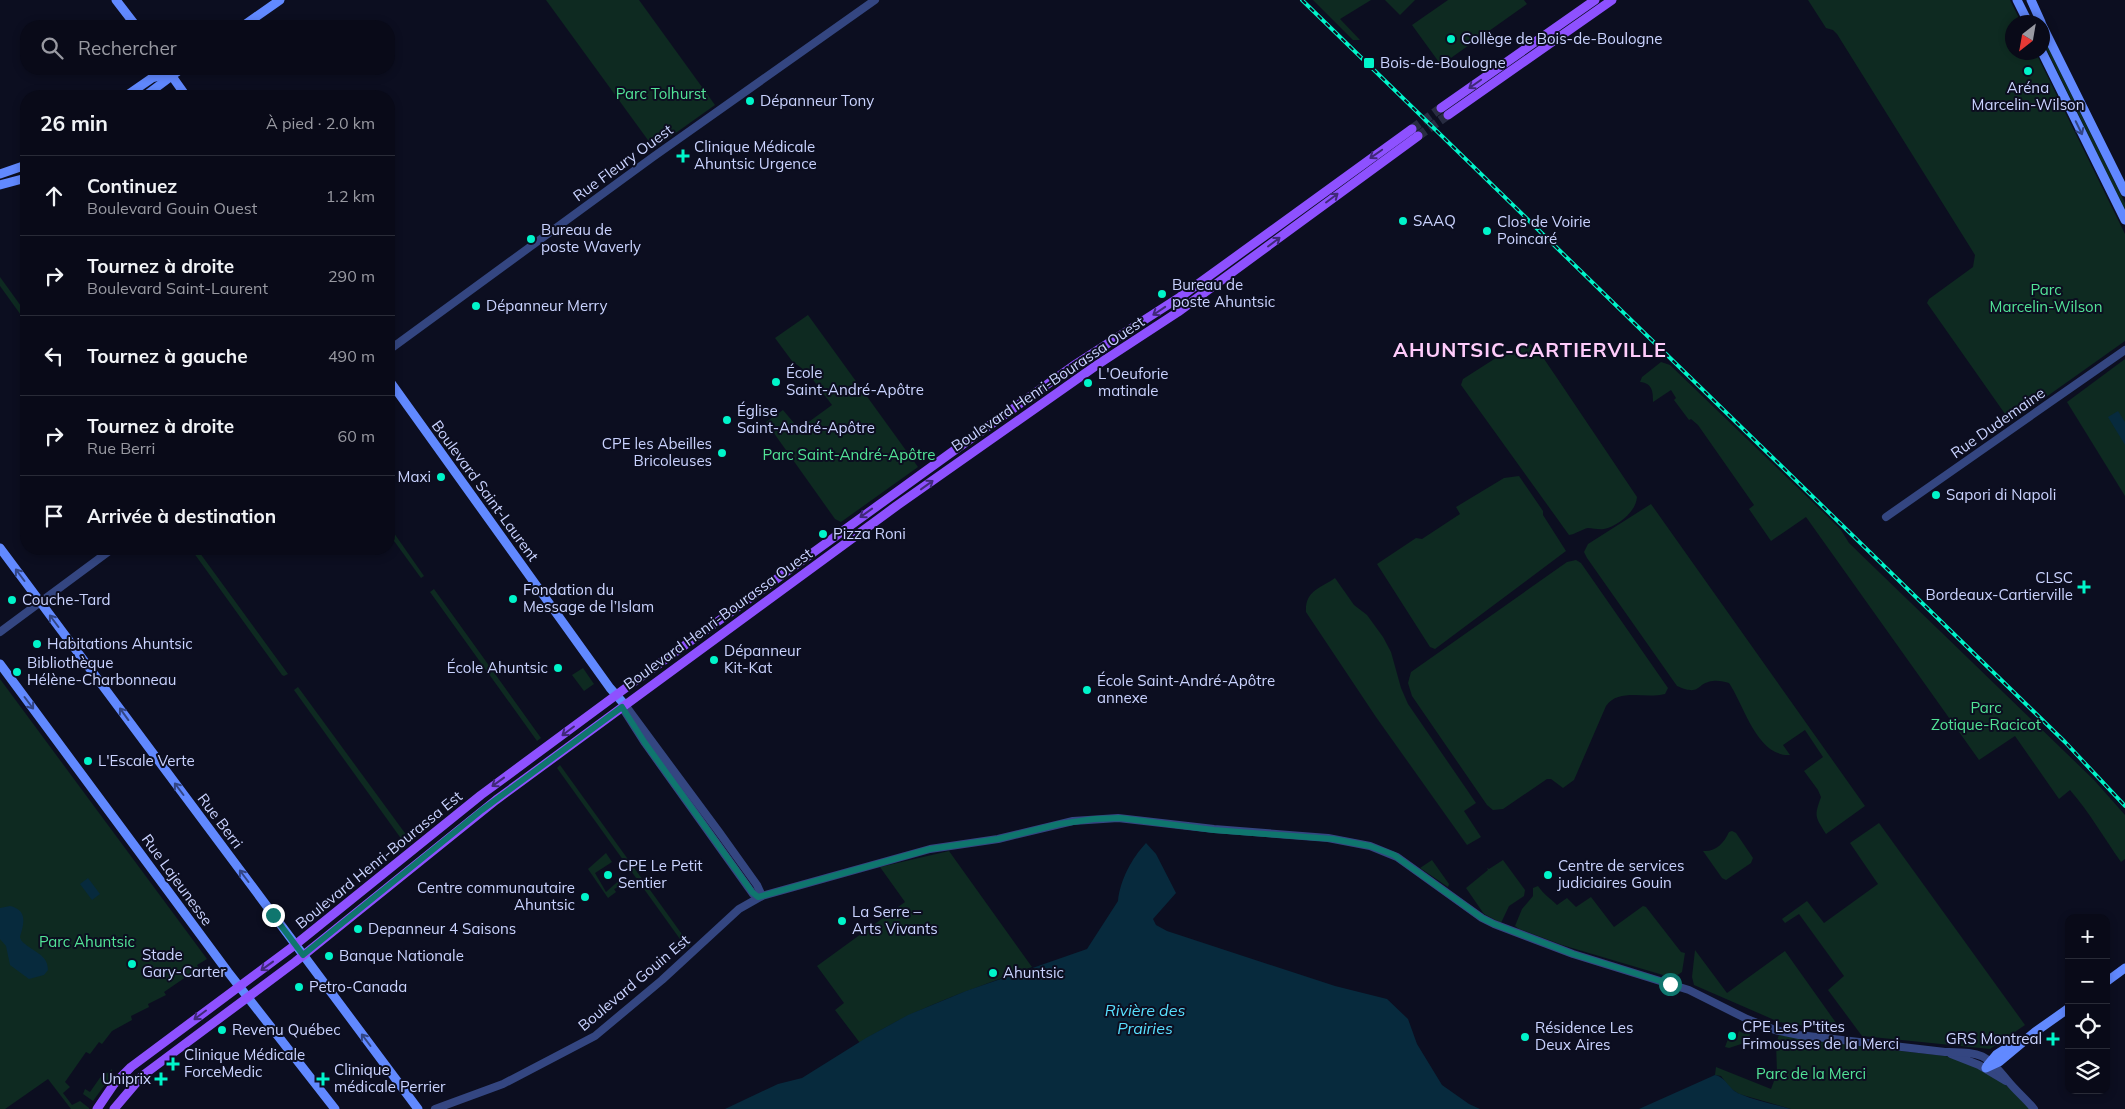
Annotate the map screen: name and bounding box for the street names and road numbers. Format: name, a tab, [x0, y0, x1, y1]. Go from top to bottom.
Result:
street label: Rue Fleury Ouest	[569, 120, 676, 205]
street label: Boulevard Henri-Bourassa Ouest	[948, 312, 1148, 455]
street label: Rue Dudemaine	[1947, 383, 2049, 462]
street label: Boulevard Saint-Laurent	[428, 416, 543, 565]
street label: Boulevard Henri-Bourassa Ouest	[620, 544, 816, 693]
street label: Boulevard Henri-Bourassa Est	[292, 786, 466, 933]
street label: Rue Berri	[194, 789, 247, 852]
street label: Rue Lajeunesse	[138, 830, 217, 929]
street label: Boulevard Gouin Est	[574, 930, 693, 1035]

